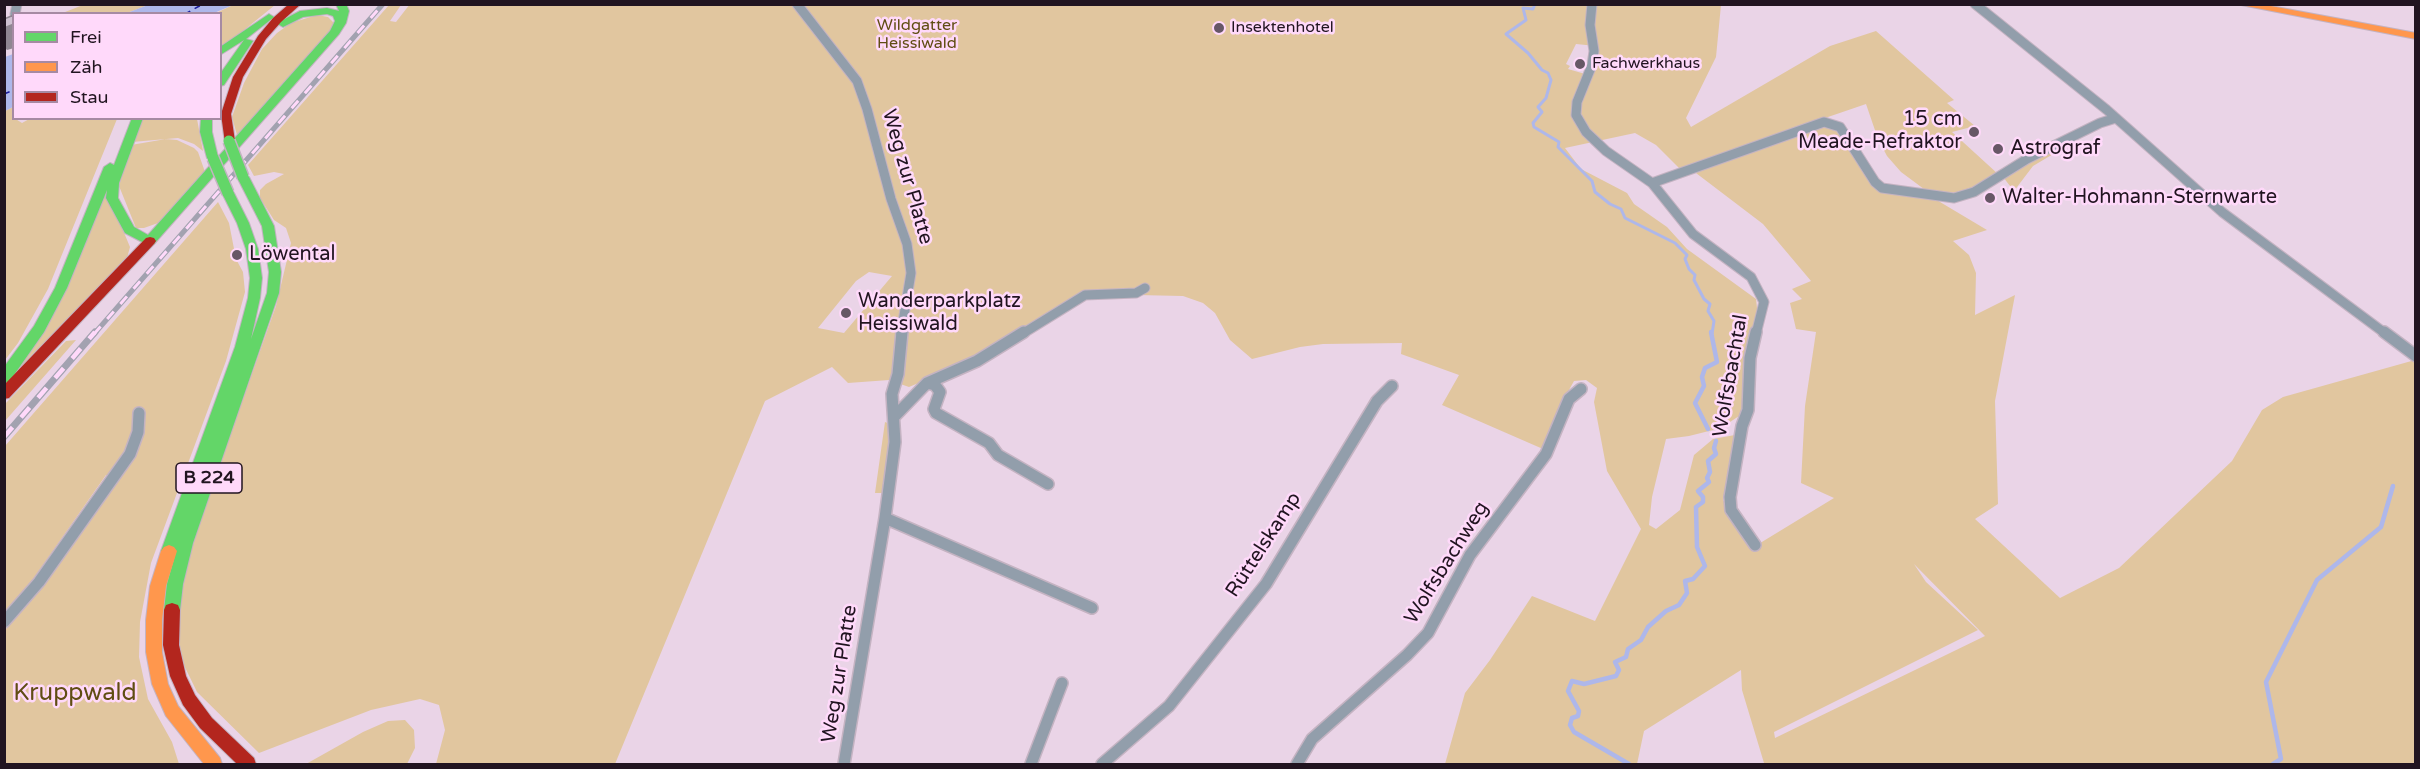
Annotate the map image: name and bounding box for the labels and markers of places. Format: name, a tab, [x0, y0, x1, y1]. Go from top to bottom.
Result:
place label: Insektenhotel	[1231, 18, 1334, 38]
marker: Insektenhotel	[1212, 21, 1226, 35]
place label: Fachwerkhaus	[1592, 54, 1700, 74]
marker: Fachwerkhaus	[1573, 57, 1587, 71]
place label: 15 cm Meade-Refraktor	[1798, 108, 1962, 155]
marker: 15 cm Meade-Refraktor	[1967, 125, 1981, 139]
place label: Astrograf	[2010, 137, 2100, 161]
marker: Astrograf	[1991, 142, 2005, 156]
place label: Walter-Hohmann-Sternwarte	[2002, 186, 2277, 210]
marker: Walter-Hohmann-Sternwarte	[1983, 191, 1997, 205]
place label: Löwental	[249, 243, 335, 267]
marker: Löwental	[230, 248, 244, 262]
place label: Wanderparkplatz Heissiwald	[858, 290, 1021, 337]
marker: Wanderparkplatz Heissiwald	[839, 306, 853, 320]

